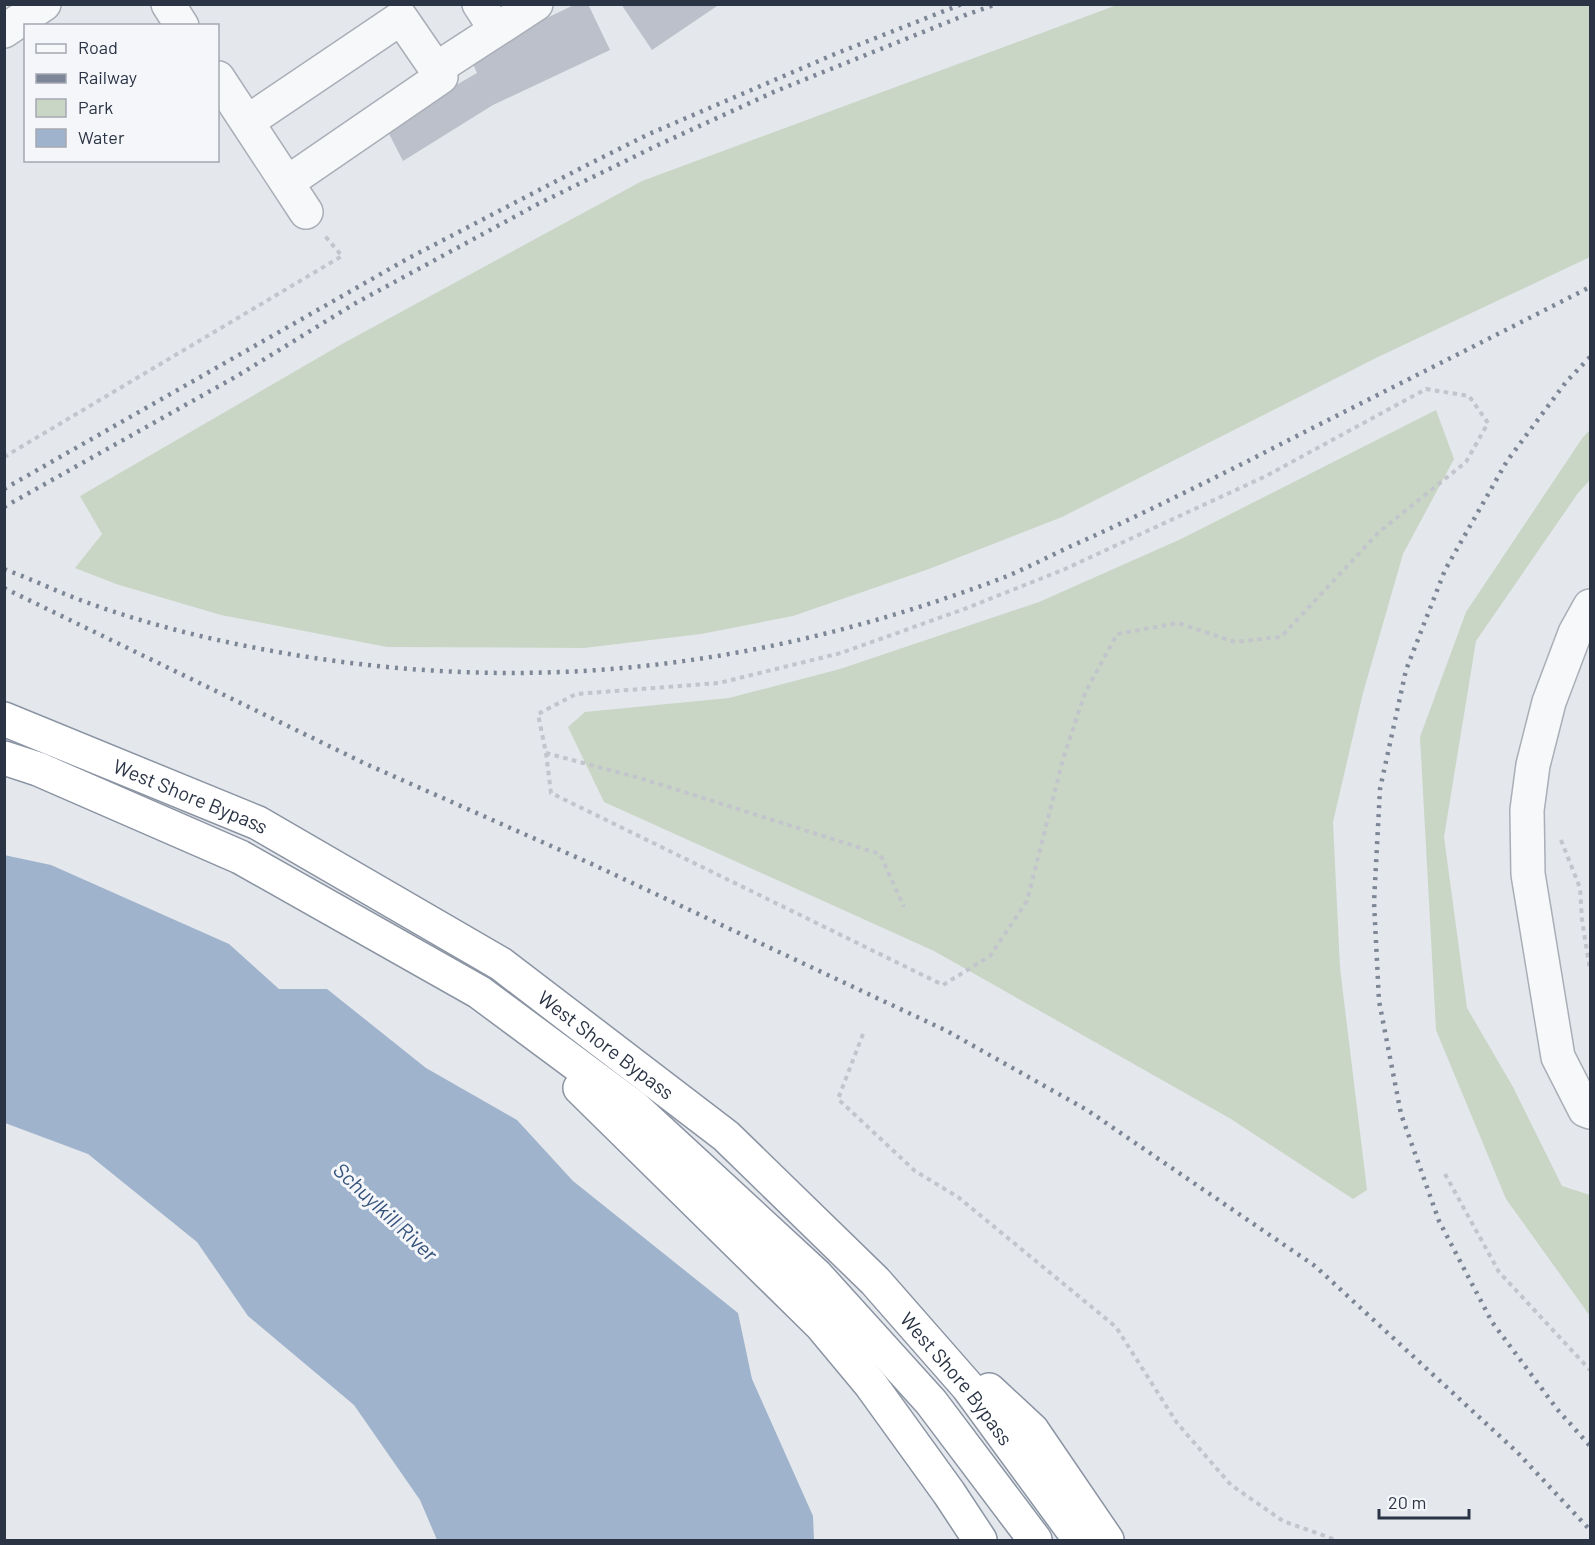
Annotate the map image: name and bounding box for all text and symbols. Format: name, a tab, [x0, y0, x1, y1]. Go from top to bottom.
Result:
legend	[24, 24, 219, 162]
text: Road	[78, 36, 118, 58]
text: Railway	[78, 66, 137, 88]
text: Park	[78, 96, 113, 118]
text: Water	[78, 126, 125, 148]
street label: West Shore Bypass	[110, 753, 273, 838]
street label: West Shore Bypass	[534, 985, 679, 1104]
water label: Schuylkill River	[329, 1157, 443, 1266]
street label: West Shore Bypass	[896, 1307, 1018, 1450]
scale bar	[1379, 1482, 1469, 1520]
text: 20 m	[1388, 1491, 1426, 1513]

